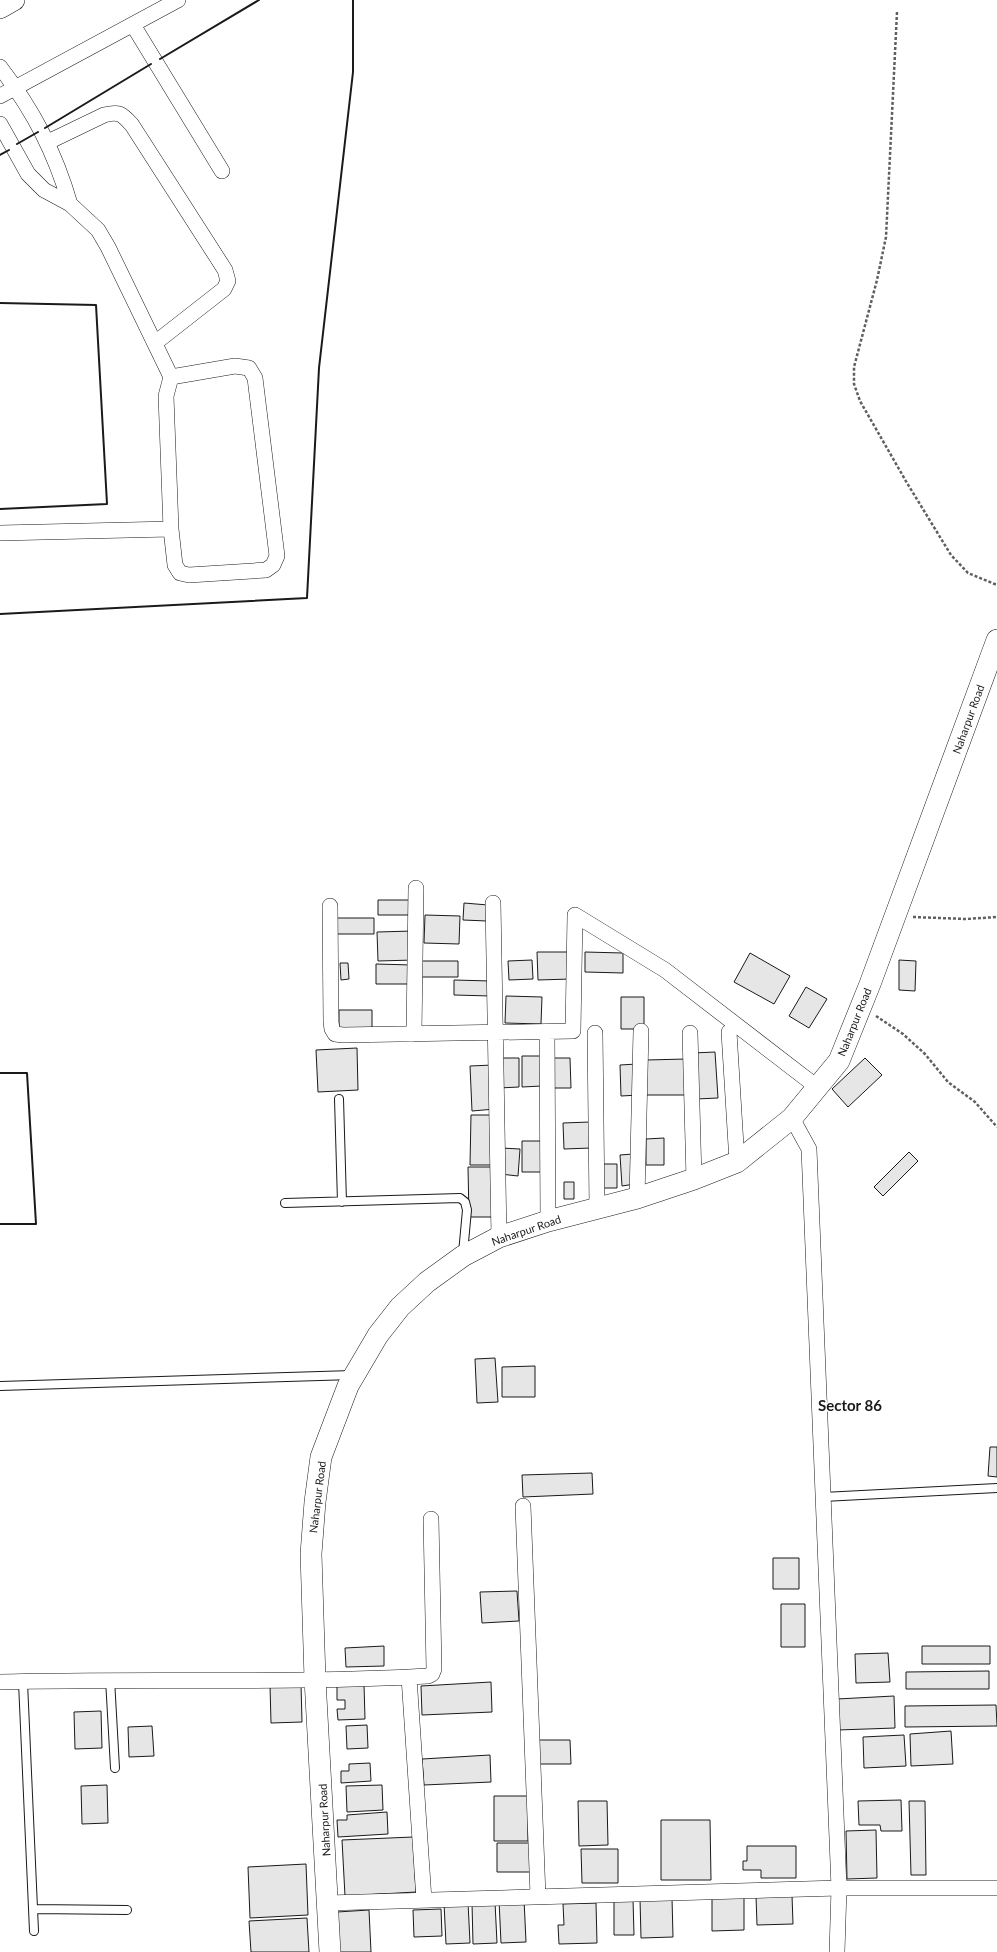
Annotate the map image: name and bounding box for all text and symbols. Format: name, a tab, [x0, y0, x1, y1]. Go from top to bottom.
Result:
street label: Naharpur Road	[949, 683, 987, 755]
street label: Naharpur Road	[834, 986, 874, 1058]
street label: Naharpur Road	[490, 1212, 562, 1248]
district label: Sector 86	[818, 1396, 882, 1414]
street label: Naharpur Road	[306, 1460, 328, 1534]
street label: Naharpur Road	[316, 1783, 332, 1857]

